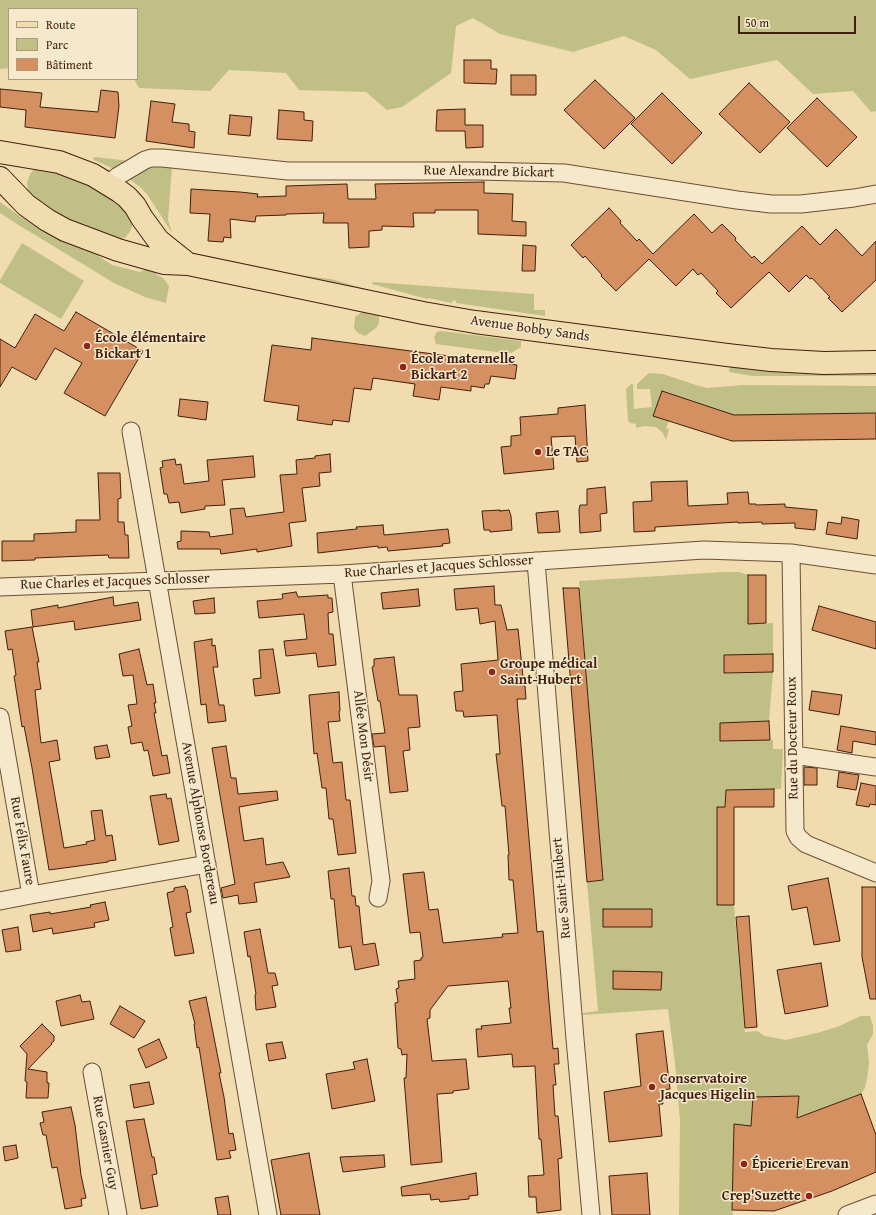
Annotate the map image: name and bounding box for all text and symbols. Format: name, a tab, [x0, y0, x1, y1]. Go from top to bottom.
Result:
legend	[8, 8, 138, 80]
scale bar	[740, 8, 858, 34]
text: 50 m	[745, 14, 769, 31]
text: Route	[46, 16, 75, 33]
text: Parc	[46, 36, 68, 53]
text: Bâtiment	[46, 56, 93, 73]
street label: Rue Alexandre Bickart	[424, 162, 554, 182]
street label: Avenue Bobby Sands	[469, 312, 591, 346]
place label: École élémentaire Bickart 1	[95, 330, 206, 362]
marker: École élémentaire Bickart 1	[82, 341, 92, 351]
place label: École maternelle Bickart 2	[411, 351, 515, 384]
marker: École maternelle Bickart 2	[398, 362, 408, 372]
place label: Le TAC	[546, 444, 587, 460]
marker: Le TAC	[533, 447, 543, 457]
street label: Rue Charles et Jacques Schlosser	[344, 552, 534, 582]
street label: Rue Charles et Jacques Schlosser	[20, 570, 210, 594]
place label: Groupe médical Saint-Hubert	[500, 656, 597, 688]
marker: Groupe médical Saint-Hubert	[487, 667, 497, 677]
street label: Rue du Docteur Roux	[784, 676, 802, 800]
street label: Allée Mon Désir	[349, 689, 377, 783]
street label: Avenue Alphonse Bordereau	[177, 740, 223, 906]
street label: Rue Félix Faure	[6, 796, 38, 886]
street label: Rue Saint-Hubert	[549, 837, 575, 939]
place label: Conservatoire Jacques Higelin	[660, 1071, 756, 1104]
marker: Conservatoire Jacques Higelin	[647, 1082, 657, 1092]
street label: Rue Gasnier Guy	[88, 1094, 122, 1192]
place label: Épicerie Erevan	[752, 1156, 849, 1172]
marker: Épicerie Erevan	[739, 1159, 749, 1169]
place label: Crep'Suzette	[722, 1188, 801, 1204]
marker: Crep'Suzette	[804, 1191, 814, 1201]

